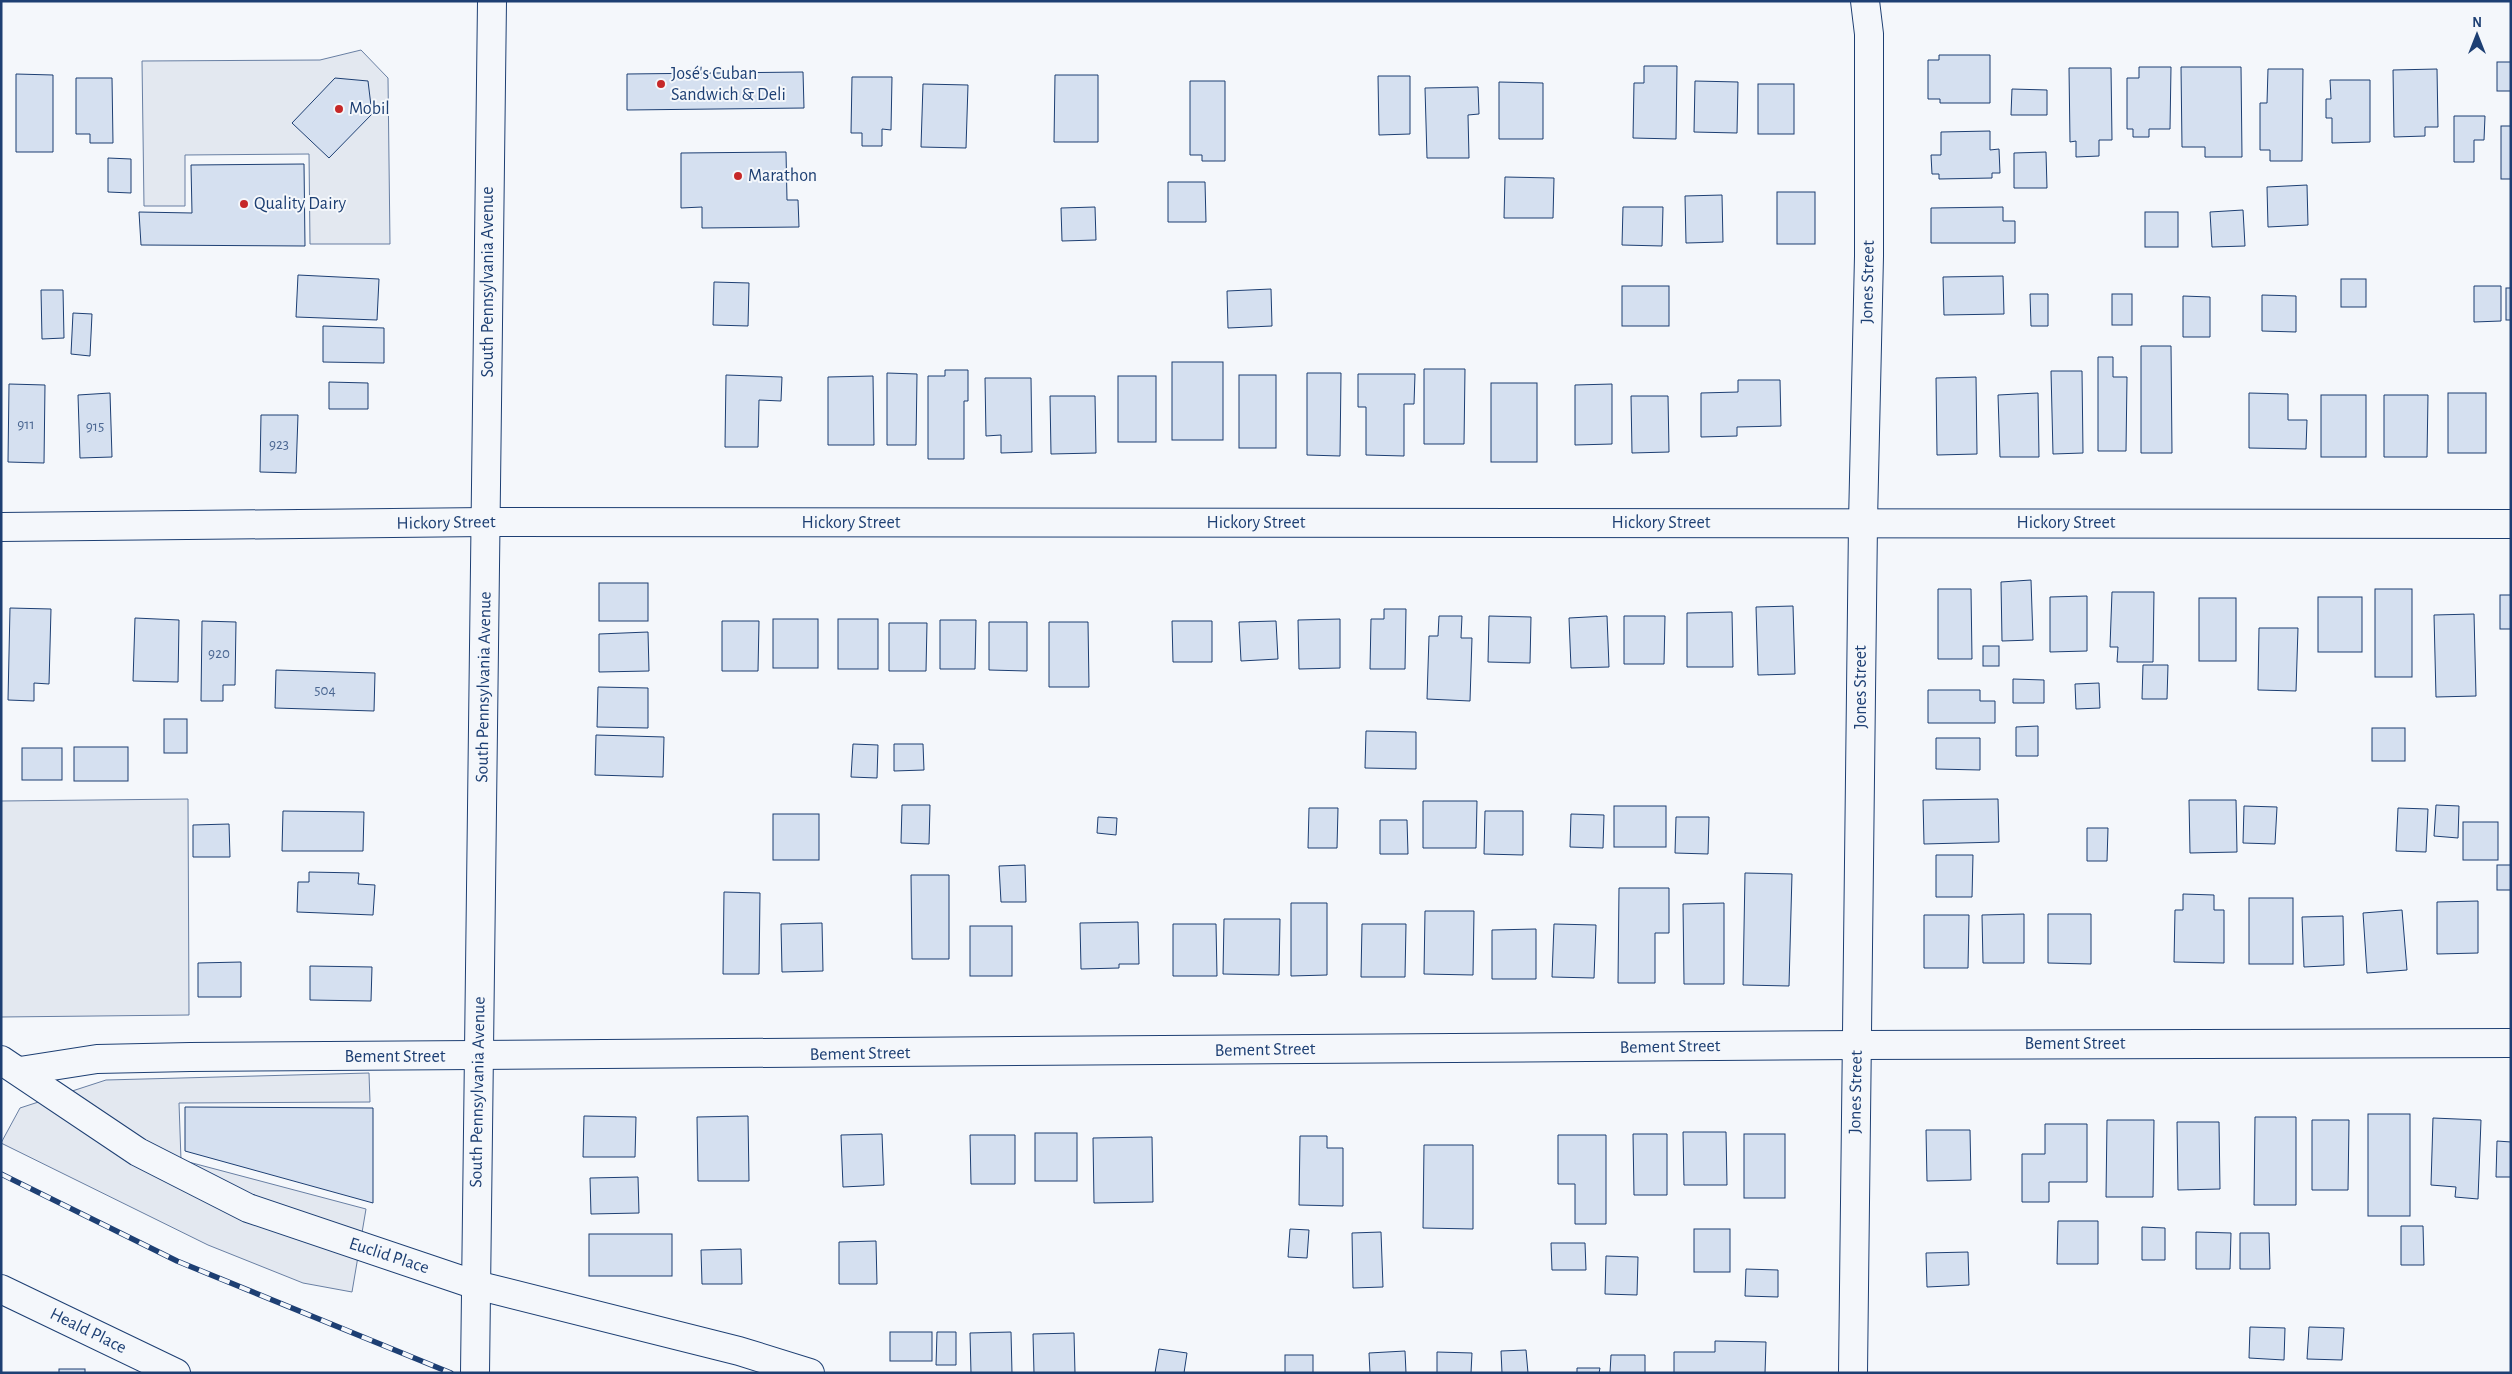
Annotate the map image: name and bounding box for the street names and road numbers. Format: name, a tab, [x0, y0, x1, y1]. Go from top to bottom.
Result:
street label: South Pennsylvania Avenue	[479, 186, 497, 378]
street label: Jones Street	[1858, 240, 1878, 324]
street label: Hickory Street	[396, 513, 496, 533]
street label: Hickory Street	[801, 514, 901, 532]
street label: Hickory Street	[1206, 514, 1306, 532]
street label: Hickory Street	[1611, 514, 1711, 532]
street label: Hickory Street	[2016, 514, 2116, 532]
street label: South Pennsylvania Avenue	[473, 591, 495, 783]
street label: Jones Street	[1852, 645, 1870, 729]
street label: South Pennsylvania Avenue	[467, 996, 489, 1188]
street label: Bement Street	[2025, 1035, 2126, 1053]
street label: Bement Street	[1619, 1037, 1721, 1057]
street label: Bement Street	[1214, 1040, 1316, 1060]
street label: Bement Street	[809, 1044, 911, 1064]
street label: Bement Street	[345, 1048, 446, 1066]
street label: Jones Street	[1846, 1050, 1866, 1134]
street label: Euclid Place	[347, 1235, 431, 1277]
street label: Heald Place	[47, 1305, 129, 1357]

